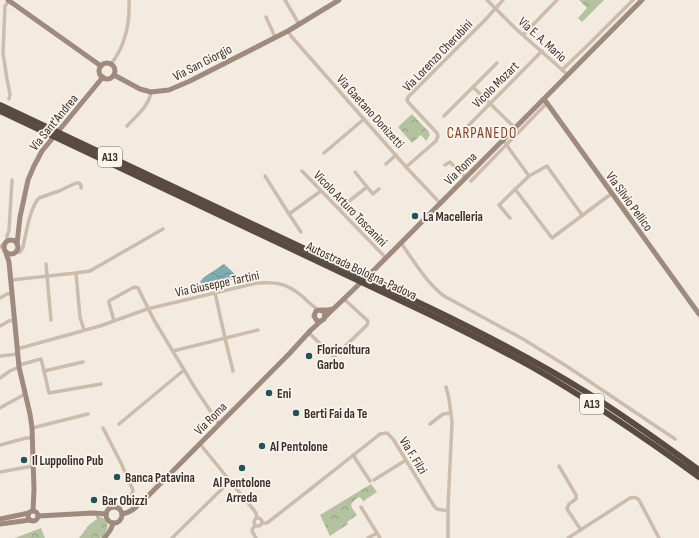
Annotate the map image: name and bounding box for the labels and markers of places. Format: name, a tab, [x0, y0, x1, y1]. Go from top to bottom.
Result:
place label: La Macelleria	[423, 209, 483, 225]
marker: La Macelleria	[410, 211, 420, 221]
place label: Floricoltura Garbo	[317, 342, 370, 373]
marker: Floricoltura Garbo	[304, 351, 314, 361]
place label: Eni	[277, 386, 291, 402]
marker: Eni	[264, 388, 274, 398]
place label: Berti Fai da Te	[304, 406, 368, 422]
marker: Berti Fai da Te	[291, 408, 301, 418]
place label: Al Pentolone	[269, 439, 328, 455]
marker: Al Pentolone	[257, 441, 267, 451]
place label: Il Luppolino Pub	[32, 453, 104, 469]
marker: Il Luppolino Pub	[19, 455, 29, 465]
marker: Al Pentolone Arreda	[237, 463, 247, 473]
place label: Banca Patavina	[125, 470, 195, 486]
marker: Banca Patavina	[112, 472, 122, 482]
place label: Al Pentolone Arreda	[212, 475, 271, 506]
place label: Bar Obizzi	[102, 493, 148, 509]
marker: Bar Obizzi	[89, 495, 99, 505]

